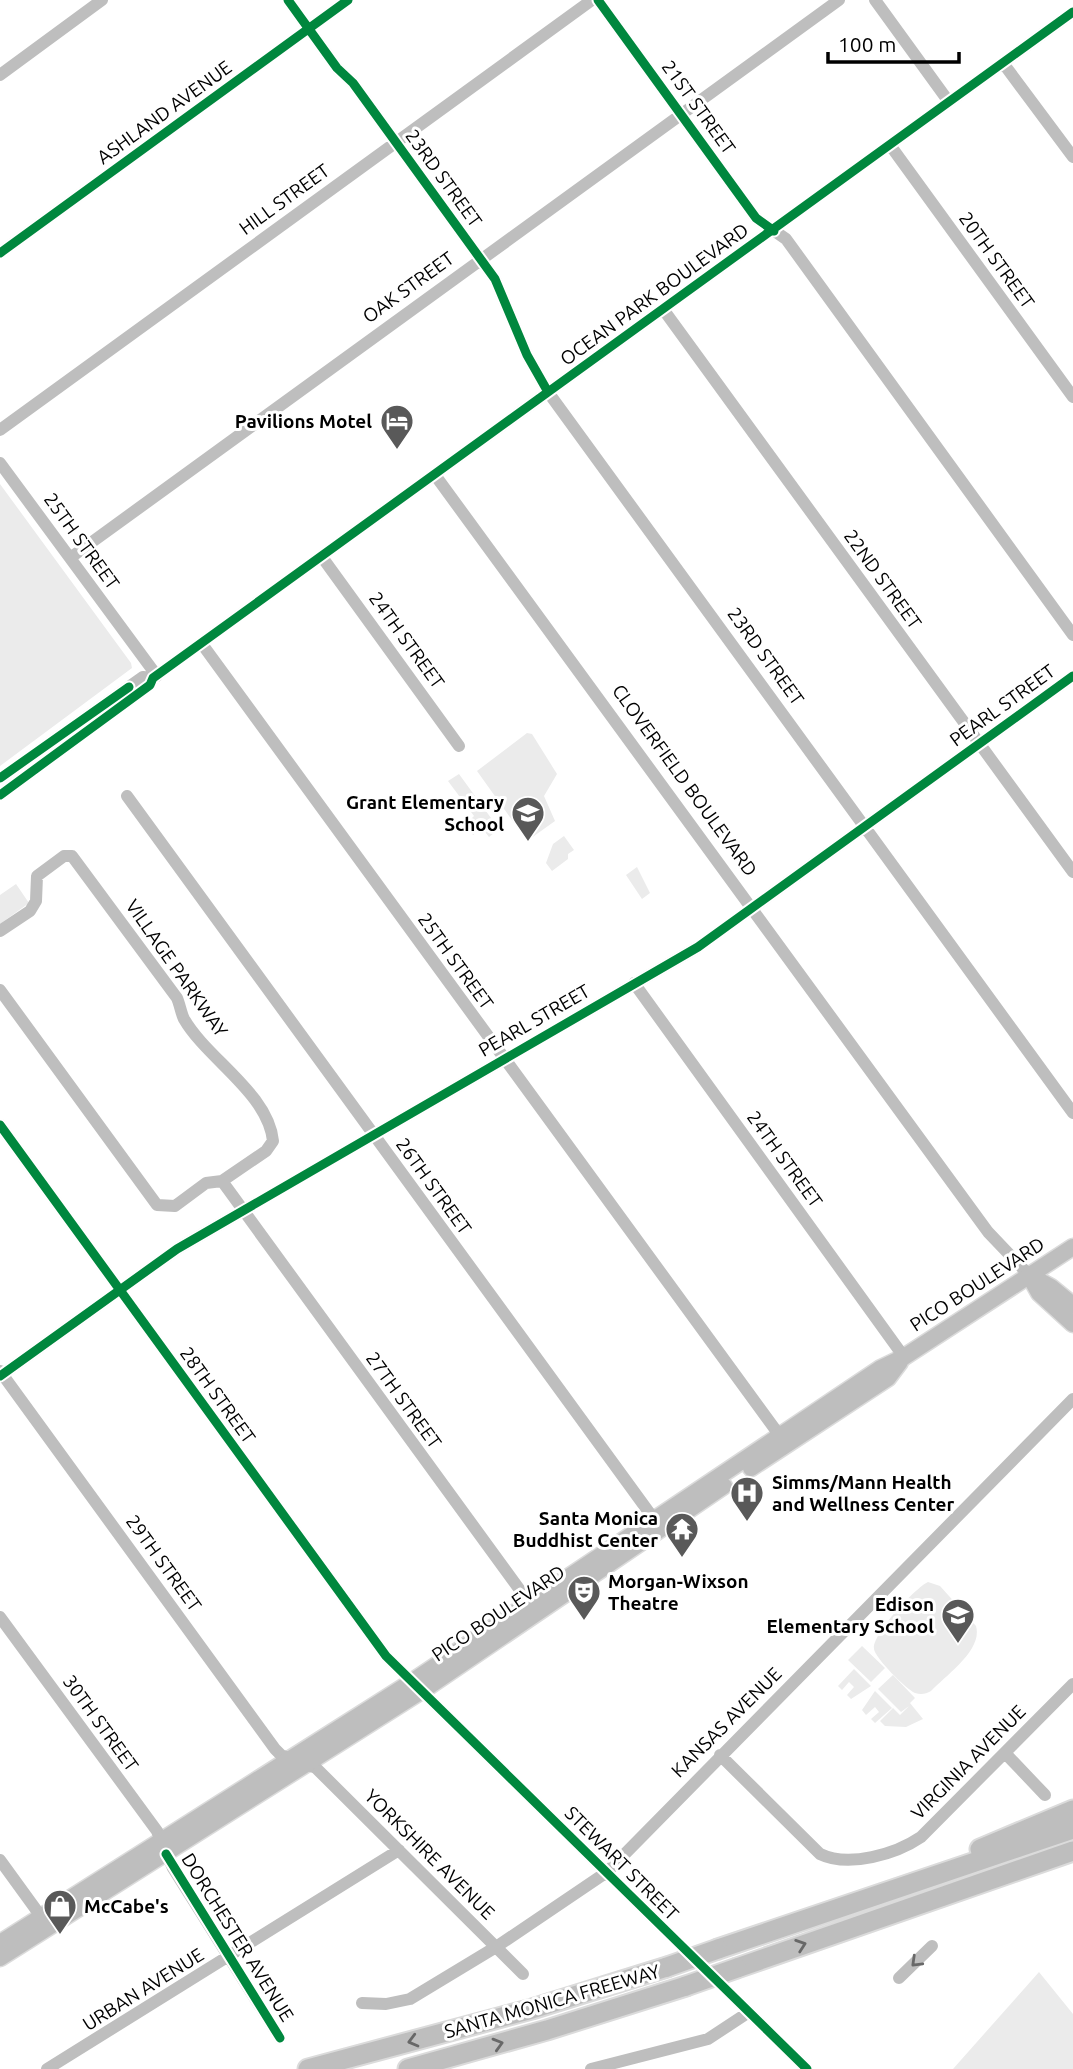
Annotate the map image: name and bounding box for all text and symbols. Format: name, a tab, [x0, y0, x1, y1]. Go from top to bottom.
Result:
scale bar	[828, 21, 959, 65]
text: 100 m	[838, 32, 896, 56]
street label: ASHLAND AVENUE	[92, 56, 236, 168]
street label: 21ST STREET	[658, 56, 741, 159]
street label: 23RD STREET	[401, 125, 487, 231]
street label: HILL STREET	[235, 159, 334, 239]
street label: 20TH STREET	[955, 207, 1040, 313]
street label: OCEAN PARK BOULEVARD	[556, 218, 752, 370]
street label: OAK STREET	[358, 246, 458, 327]
hotel icon: Pavilions Motel	[378, 402, 416, 451]
place label: Pavilions Motel	[235, 410, 372, 432]
street label: 25TH STREET	[40, 488, 125, 594]
street label: 22ND STREET	[840, 525, 927, 633]
street label: 24TH STREET	[365, 587, 450, 693]
street label: 23RD STREET	[723, 603, 809, 709]
street label: PEARL STREET	[945, 659, 1059, 751]
street label: CLOVERFIELD BOULEVARD	[608, 680, 762, 880]
place label: Grant Elementary School	[346, 791, 504, 835]
school or university icon: Grant Elementary School	[509, 794, 547, 843]
street label: VILLAGE PARKWAY	[121, 895, 233, 1041]
street label: 25TH STREET	[414, 908, 499, 1014]
street label: PEARL STREET	[474, 979, 594, 1061]
street label: 24TH STREET	[743, 1106, 828, 1212]
street label: 26TH STREET	[392, 1133, 477, 1239]
street label: PICO BOULEVARD	[906, 1232, 1048, 1336]
street label: 28TH STREET	[176, 1342, 261, 1448]
street label: 27TH STREET	[362, 1347, 447, 1453]
place label: Simms/Mann Health and Wellness Center	[772, 1471, 954, 1515]
hospital icon: Simms/Mann Health and Wellness Center	[728, 1474, 766, 1523]
place label: Santa Monica Buddhist Center	[513, 1507, 658, 1551]
street label: 29TH STREET	[122, 1510, 207, 1616]
temple icon: Santa Monica Buddhist Center	[663, 1510, 701, 1559]
street label: PICO BOULEVARD	[427, 1560, 569, 1666]
place label: Morgan-Wixson Theatre	[608, 1570, 749, 1614]
theatre icon: Morgan-Wixson Theatre	[565, 1573, 603, 1622]
place label: Edison Elementary School	[767, 1593, 934, 1637]
school or university icon: Edison Elementary School	[939, 1596, 977, 1645]
street label: KANSAS AVENUE	[666, 1662, 786, 1782]
street label: 30TH STREET	[59, 1670, 144, 1776]
street label: VIRGINIA AVENUE	[906, 1700, 1030, 1824]
street label: YORKSHIRE AVENUE	[360, 1784, 500, 1924]
street label: STEWART STREET	[561, 1802, 684, 1925]
street label: DORCHESTER AVENUE	[177, 1849, 299, 2025]
shop icon: McCabe's	[41, 1887, 79, 1936]
place label: McCabe's	[84, 1895, 169, 1917]
one-way arrow	[794, 1939, 806, 1953]
street label: URBAN AVENUE	[78, 1943, 208, 2035]
one-way arrow	[911, 1954, 924, 1967]
street label: SANTA MONICA FREEWAY	[442, 1960, 662, 2042]
one-way arrow	[407, 2033, 419, 2047]
one-way arrow	[491, 2038, 503, 2052]

